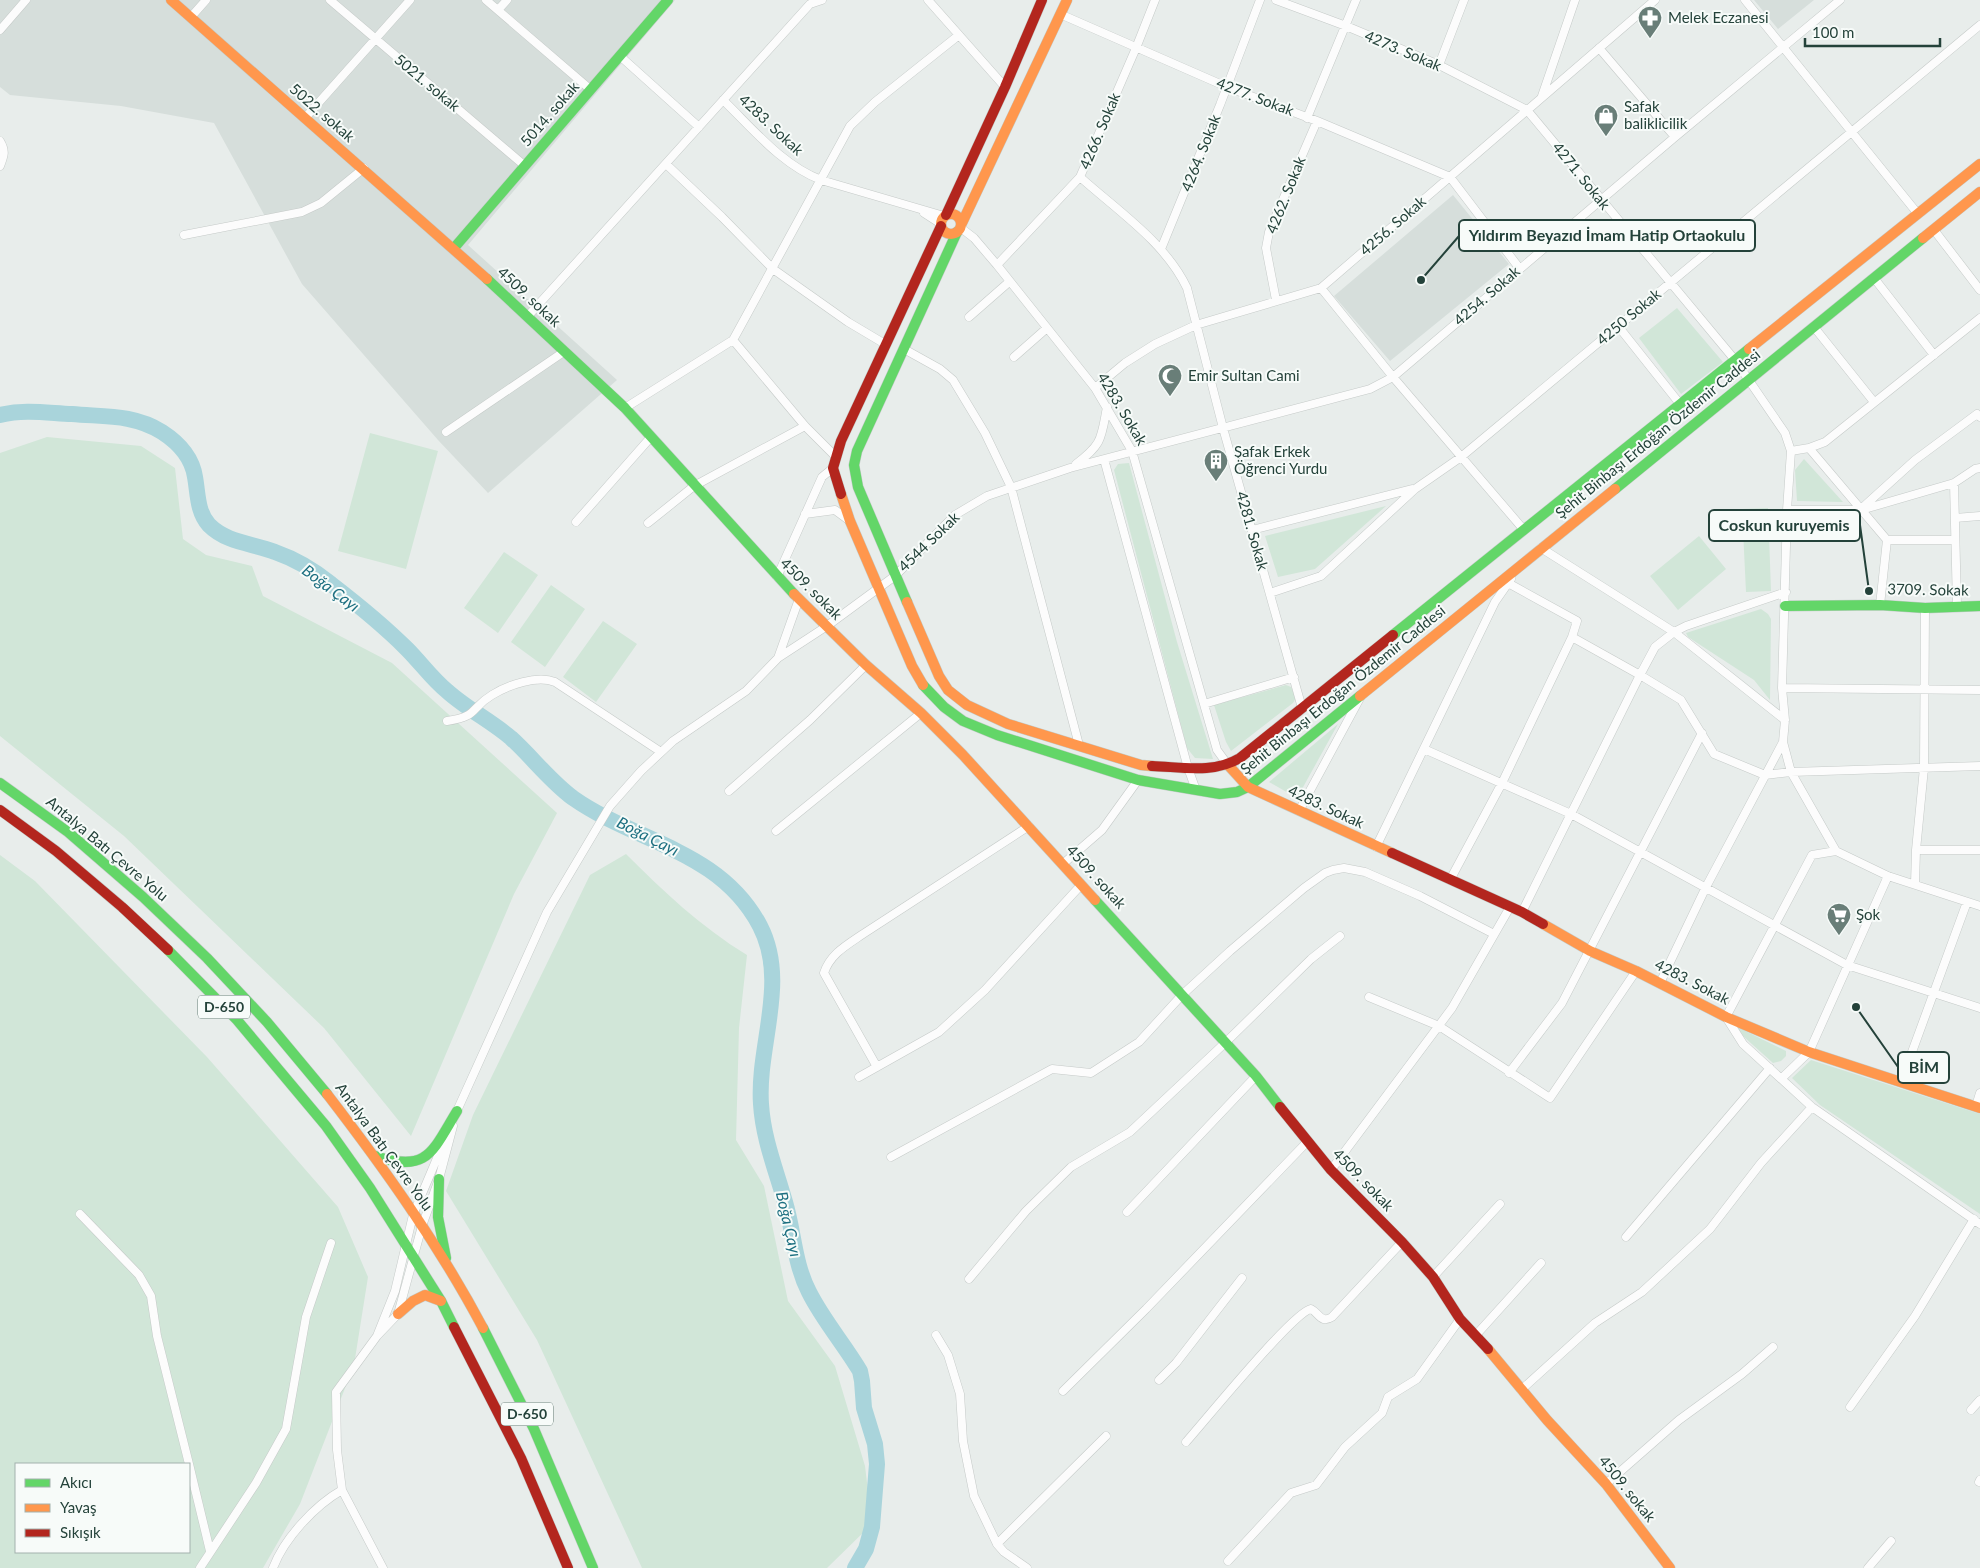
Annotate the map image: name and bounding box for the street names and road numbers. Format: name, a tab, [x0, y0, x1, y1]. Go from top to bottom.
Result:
street label: 4273. Sokak	[1362, 26, 1445, 74]
street label: 5021. sokak	[391, 50, 464, 115]
street label: 4277. Sokak	[1214, 73, 1297, 119]
street label: 5014. sokak	[516, 77, 582, 149]
street label: 5022. sokak	[287, 79, 359, 145]
street label: 4266. Sokak	[1075, 89, 1123, 172]
street label: 4283. Sokak	[736, 90, 808, 159]
street label: 4264. Sokak	[1176, 111, 1224, 194]
street label: 4271. Sokak	[1549, 138, 1615, 213]
street label: 4262. Sokak	[1261, 153, 1309, 236]
street label: 4256. Sokak	[1356, 191, 1429, 259]
street label: 4254. Sokak	[1450, 261, 1523, 329]
street label: 4509. sokak	[494, 262, 565, 330]
street label: 4250 Sokak	[1593, 284, 1664, 348]
street label: Şehit Binbaşı Erdoğan Özdemir Caddesi	[1551, 345, 1763, 522]
street label: 4283. Sokak	[1094, 369, 1152, 448]
street label: 4281. Sokak	[1233, 489, 1273, 573]
street label: 4544 Sokak	[894, 507, 963, 575]
street label: 4509. sokak	[777, 554, 847, 623]
street label: 3709. Sokak	[1887, 579, 1969, 599]
street label: Şehit Binbaşı Erdoğan Özdemir Caddesi	[1236, 601, 1448, 778]
street label: 4283. Sokak	[1286, 781, 1367, 832]
street label: Antalya Batı Çevre Yolu	[43, 792, 172, 904]
street label: 4509. sokak	[1063, 841, 1130, 912]
street label: 4283. Sokak	[1652, 955, 1733, 1008]
road number: D-650	[198, 996, 250, 1019]
street label: Antalya Batı Çevre Yolu	[332, 1079, 437, 1214]
street label: 4509. sokak	[1330, 1144, 1398, 1215]
road number: D-650	[501, 1402, 553, 1426]
street label: 4509. sokak	[1596, 1452, 1660, 1525]

